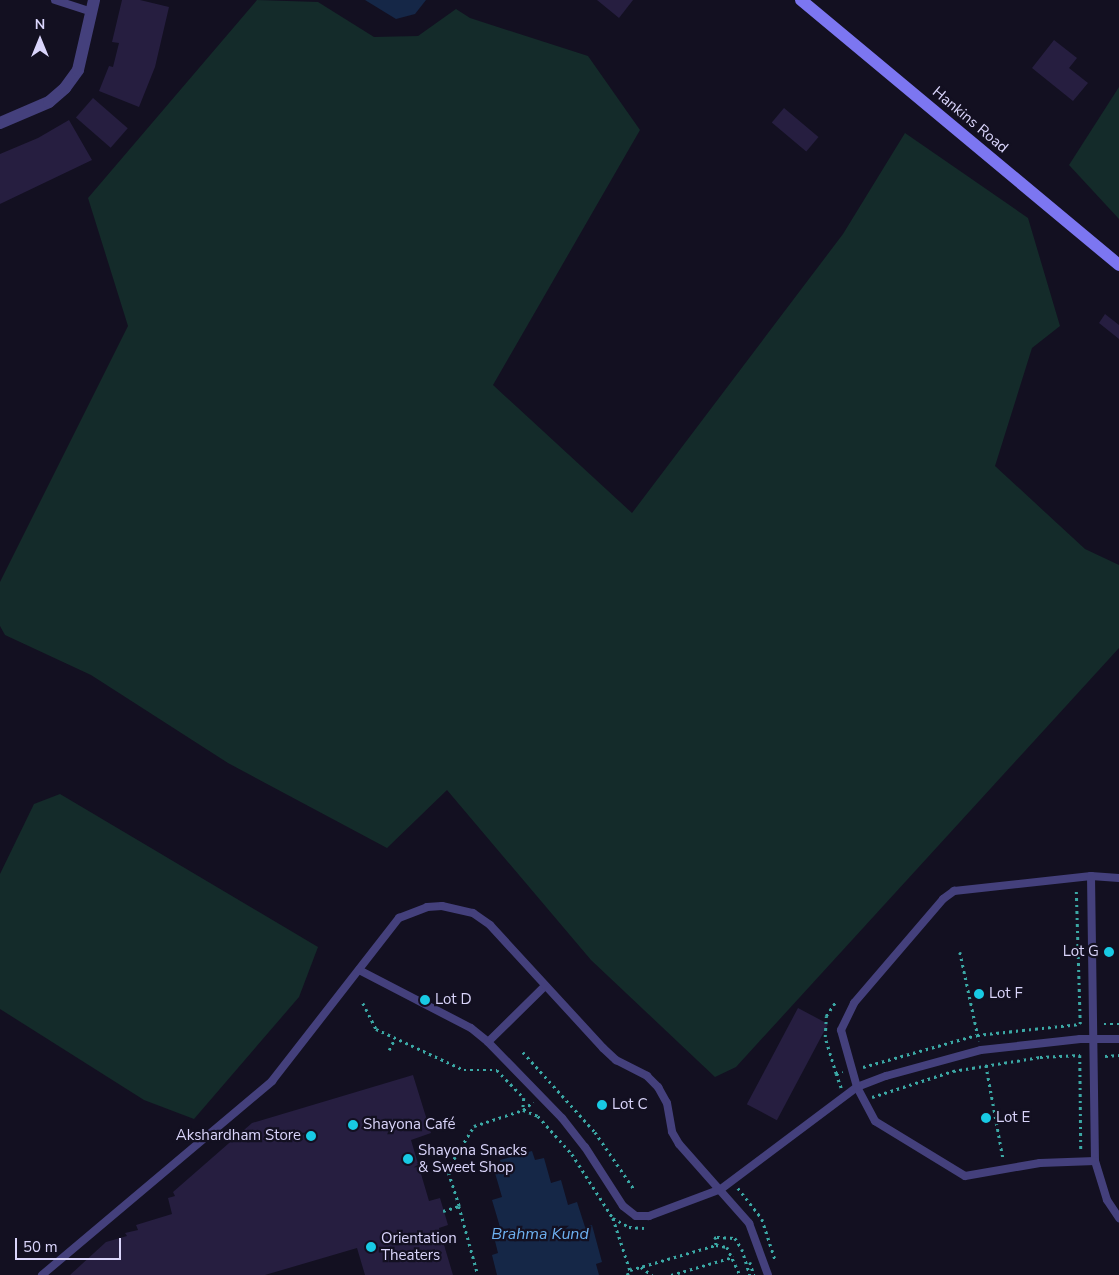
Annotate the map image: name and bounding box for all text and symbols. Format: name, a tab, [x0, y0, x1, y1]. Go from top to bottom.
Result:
north arrow	[15, 15, 65, 65]
text: N	[35, 15, 45, 34]
street label: Hankins Road	[928, 83, 1012, 157]
place label: Lot G	[1063, 943, 1099, 961]
marker: Lot G	[1103, 946, 1115, 958]
place label: Lot F	[989, 985, 1023, 1003]
marker: Lot F	[973, 988, 985, 1000]
place label: Lot D	[435, 991, 472, 1009]
marker: Lot D	[419, 994, 431, 1006]
place label: Lot C	[612, 1096, 648, 1114]
marker: Lot C	[596, 1099, 608, 1111]
place label: Lot E	[996, 1109, 1030, 1127]
marker: Lot E	[980, 1112, 992, 1124]
place label: Shayona Café	[363, 1116, 455, 1134]
marker: Shayona Café	[347, 1119, 359, 1131]
place label: Akshardham Store	[176, 1127, 301, 1145]
marker: Akshardham Store	[305, 1130, 317, 1142]
place label: Shayona Snacks & Sweet Shop	[418, 1141, 527, 1176]
marker: Shayona Snacks & Sweet Shop	[402, 1153, 414, 1165]
water label: Brahma Kund	[491, 1224, 589, 1244]
scale bar	[18, 1228, 124, 1260]
place label: Orientation Theaters	[381, 1229, 457, 1264]
text: 50 m	[23, 1237, 58, 1257]
marker: Orientation Theaters	[365, 1241, 377, 1253]

